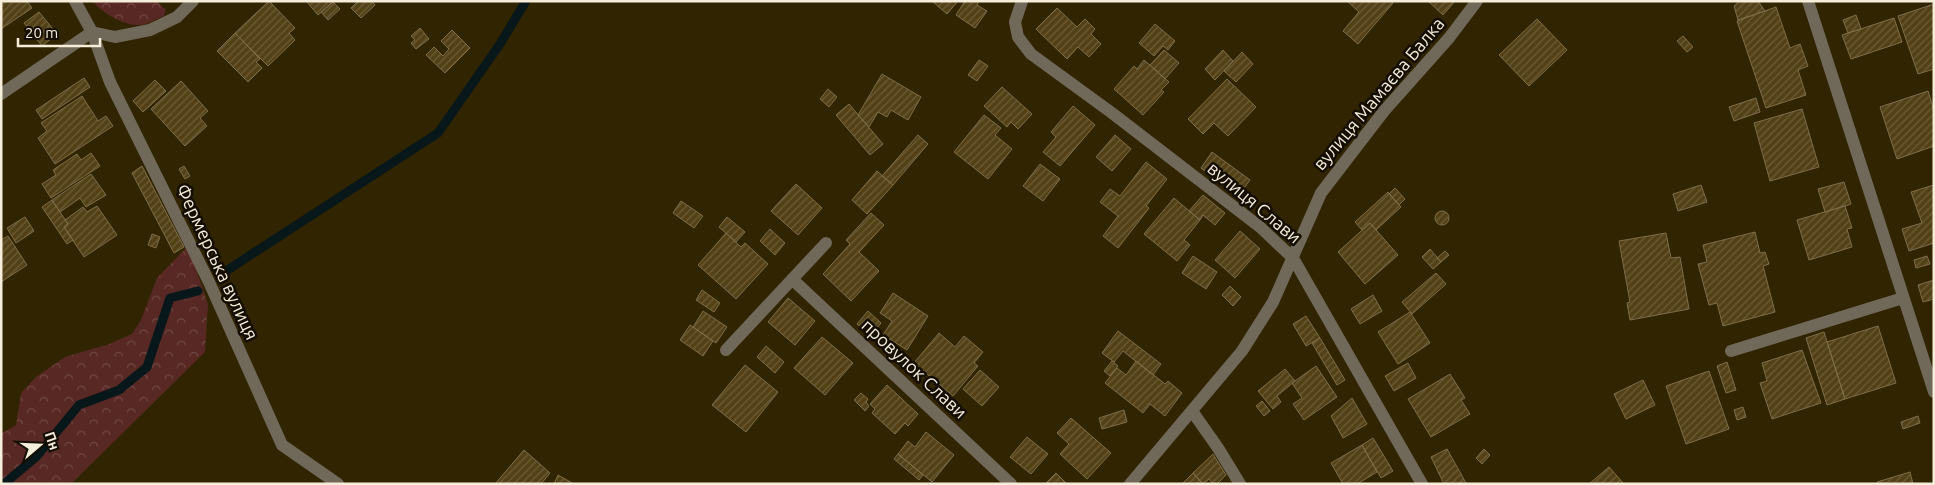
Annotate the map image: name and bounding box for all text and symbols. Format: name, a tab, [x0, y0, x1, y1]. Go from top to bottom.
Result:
street label: вулиця Мамаєва Балка	[1309, 13, 1448, 173]
scale bar	[18, 15, 100, 47]
text: 20 m	[25, 24, 58, 41]
street label: вулиця Слави	[1204, 157, 1305, 247]
street label: Фермерська вулиця	[173, 181, 263, 343]
street label: провулок Слави	[858, 315, 971, 422]
north arrow	[15, 420, 65, 470]
text: Пн	[42, 429, 63, 452]

